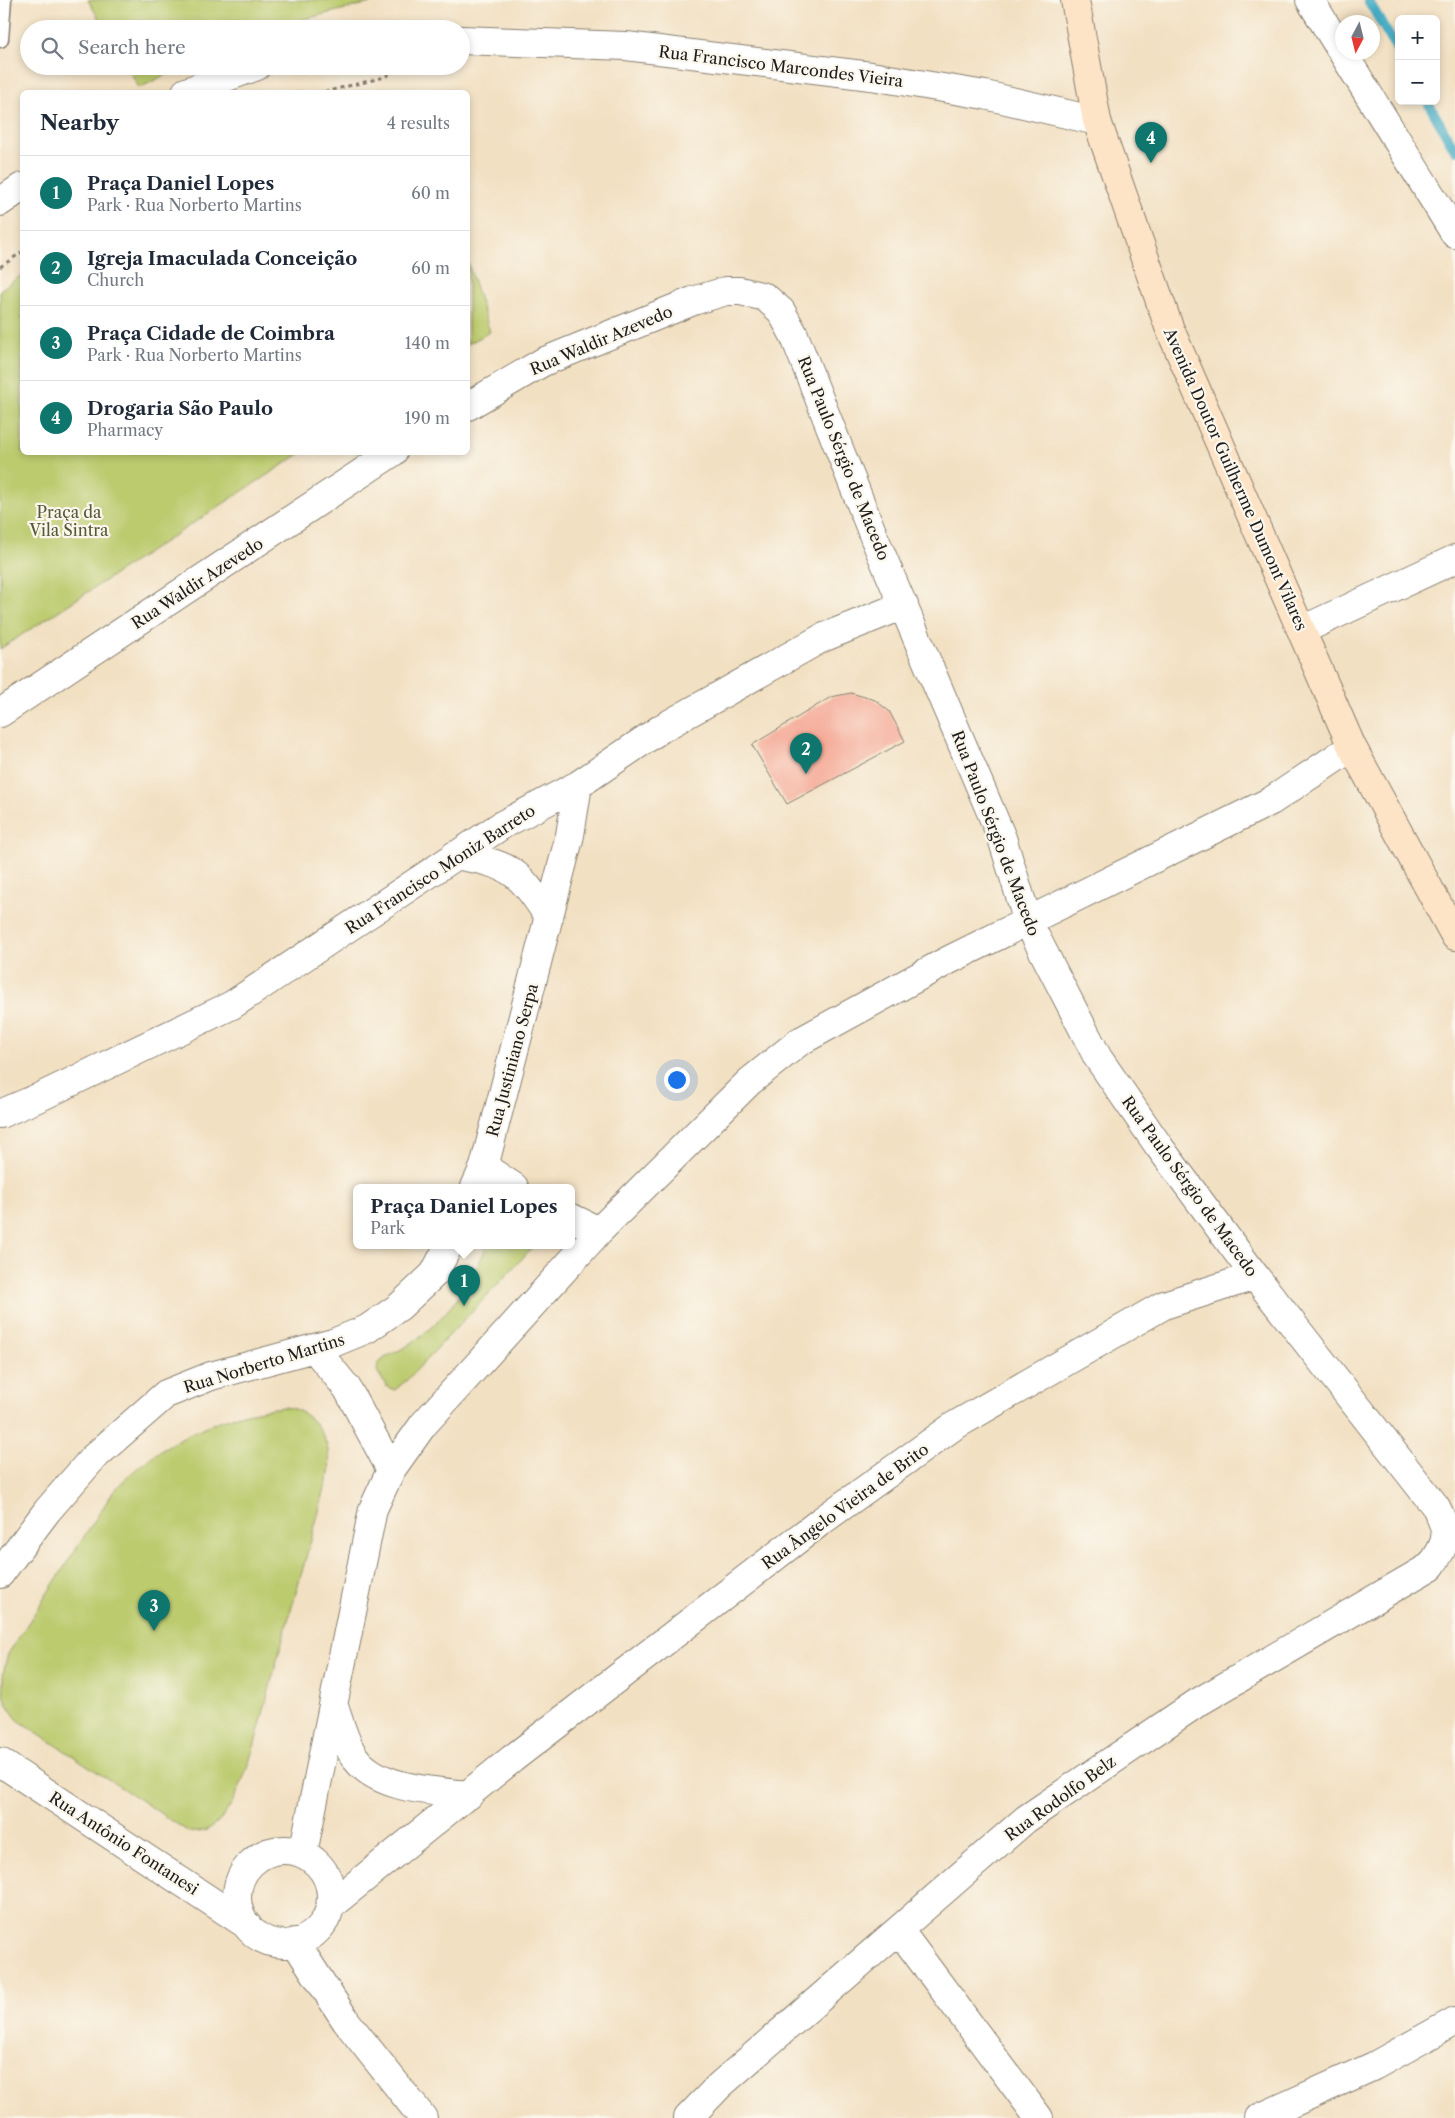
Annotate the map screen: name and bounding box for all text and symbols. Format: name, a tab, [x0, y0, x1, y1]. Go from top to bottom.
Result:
north arrow	[1335, 15, 1380, 60]
map controls	[1395, 15, 1440, 105]
button: +	[1395, 15, 1440, 60]
search box	[20, 20, 470, 75]
icon: search	[38, 34, 66, 62]
text: Search here	[78, 36, 186, 59]
street label: Rua Francisco Marcondes Vieira	[658, 41, 905, 91]
button: −	[1395, 60, 1440, 105]
text: Nearby	[40, 110, 119, 135]
text: 4 results	[387, 113, 450, 133]
pin: 4	[1135, 122, 1167, 163]
text: Praça Daniel Lopes	[87, 172, 274, 195]
text: 1	[52, 183, 60, 203]
text: 60 m	[411, 183, 450, 203]
text: Park · Rua Norberto Martins	[87, 195, 302, 215]
text: Igreja Imaculada Conceição	[87, 247, 357, 270]
text: 2	[51, 258, 61, 278]
text: 60 m	[411, 258, 450, 278]
text: Church	[87, 270, 144, 290]
street label: Rua Waldir Azevedo	[527, 301, 675, 379]
text: Praça Cidade de Coimbra	[87, 322, 335, 345]
street label: Avenida Doutor Guilherme Dumont Vilares	[1160, 324, 1312, 633]
text: 3	[51, 333, 61, 353]
text: 140 m	[405, 333, 450, 353]
text: Park · Rua Norberto Martins	[87, 345, 302, 365]
street label: Rua Paulo Sérgio de Macedo	[794, 353, 894, 563]
text: Drogaria São Paulo	[87, 397, 273, 420]
text: 4	[51, 408, 61, 428]
text: 190 m	[405, 408, 450, 428]
text: Pharmacy	[87, 420, 163, 440]
park label: Praça da Vila Sintra	[29, 502, 109, 540]
street label: Rua Waldir Azevedo	[127, 533, 267, 633]
street label: Rua Paulo Sérgio de Macedo	[948, 727, 1045, 939]
pin: 2	[790, 733, 822, 774]
street label: Rua Francisco Moniz Barreto	[341, 800, 539, 938]
street label: Rua Justiniano Serpa	[482, 981, 542, 1139]
your location	[664, 1067, 690, 1093]
street label: Rua Paulo Sérgio de Macedo	[1118, 1092, 1262, 1280]
popup	[353, 1184, 575, 1249]
text: Praça Daniel Lopes	[370, 1195, 558, 1218]
text: Park	[370, 1218, 405, 1238]
pin: 1	[448, 1265, 480, 1306]
street label: Rua Norberto Martins	[181, 1329, 347, 1397]
street label: Rua Ângelo Vieira de Brito	[758, 1439, 933, 1573]
pin: 3	[138, 1590, 170, 1631]
street label: Rua Rodolfo Belz	[1001, 1751, 1119, 1845]
street label: Rua Antônio Fontanesi	[46, 1787, 203, 1899]

